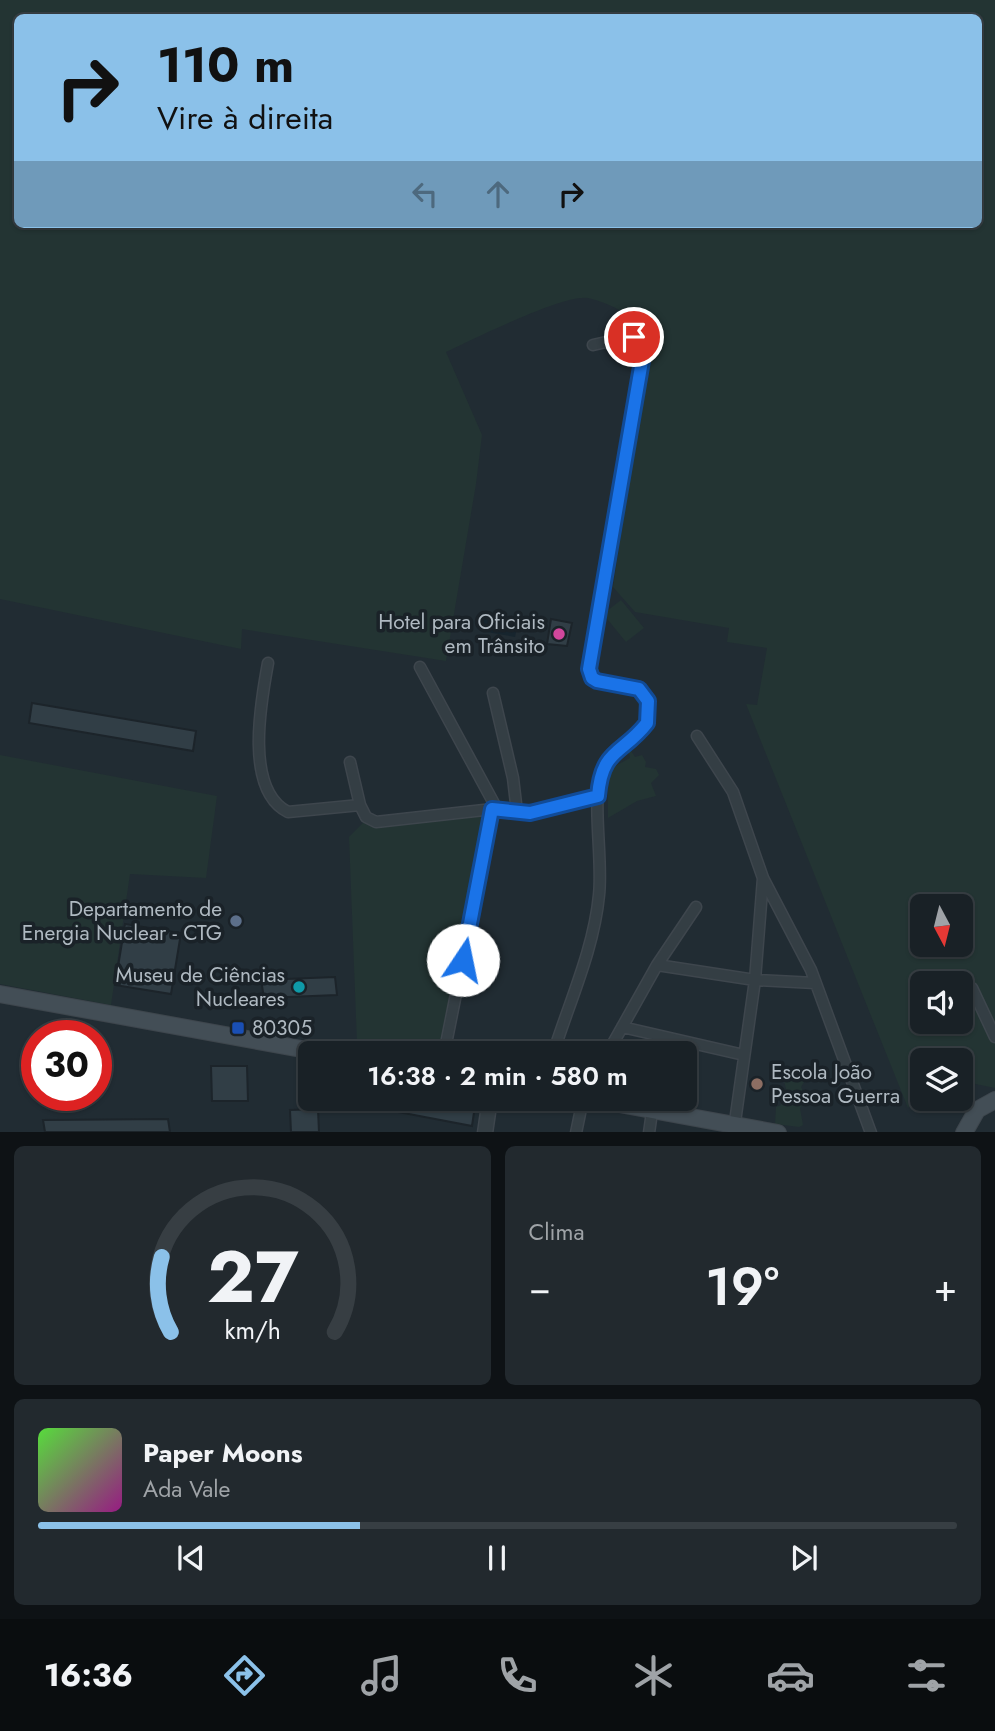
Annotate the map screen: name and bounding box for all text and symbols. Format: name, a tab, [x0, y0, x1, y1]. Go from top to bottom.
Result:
text: 110 m	[157, 30, 294, 100]
icon: right	[42, 42, 133, 133]
text: Vire à direita	[157, 95, 333, 141]
icon: left	[406, 175, 444, 213]
icon: ahead	[479, 175, 517, 213]
icon: right	[552, 175, 590, 213]
pin	[604, 307, 664, 367]
icon: arrive	[615, 318, 653, 356]
place label: Hotel para Oficiais em Trânsito	[378, 607, 545, 661]
marker: Hotel para Oficiais em Trânsito	[551, 626, 567, 642]
place label: Departamento de Energia Nuclear - CTG	[22, 894, 222, 948]
north arrow	[910, 894, 973, 957]
map controls	[910, 894, 973, 1111]
marker: Departamento de Energia Nuclear - CTG	[228, 913, 244, 929]
position arrow	[426, 923, 500, 997]
place label: Museu de Ciências Nucleares	[116, 960, 285, 1014]
button: sound	[910, 971, 973, 1034]
marker: Museu de Ciências Nucleares	[291, 979, 307, 995]
place label: 80305	[252, 1013, 312, 1043]
speed limit sign: 30	[21, 1020, 112, 1111]
marker: 80305	[230, 1020, 246, 1036]
button: layers	[910, 1048, 973, 1111]
text: 16:38 · 2 min · 580 m	[367, 1057, 628, 1095]
place label: Escola João Pessoa Guerra	[771, 1057, 900, 1111]
marker: Escola João Pessoa Guerra	[749, 1076, 765, 1092]
text: Clima	[529, 1215, 585, 1249]
text: 27	[206, 1224, 298, 1329]
text: 19°	[705, 1249, 779, 1325]
text: −	[529, 1260, 551, 1315]
text: +	[934, 1260, 957, 1315]
text: km/h	[224, 1311, 281, 1347]
text: Paper Moons	[143, 1434, 303, 1472]
text: Ada Vale	[143, 1472, 230, 1506]
icon: previous	[172, 1539, 210, 1577]
icon: pause	[478, 1539, 516, 1577]
icon: next	[785, 1539, 823, 1577]
icon: directions	[220, 1651, 269, 1700]
icon: music	[357, 1651, 406, 1700]
icon: phone	[493, 1651, 542, 1700]
icon: climate	[629, 1651, 678, 1700]
icon: car	[766, 1651, 815, 1700]
icon: filters	[902, 1651, 951, 1700]
text: 16:36	[44, 1652, 133, 1698]

